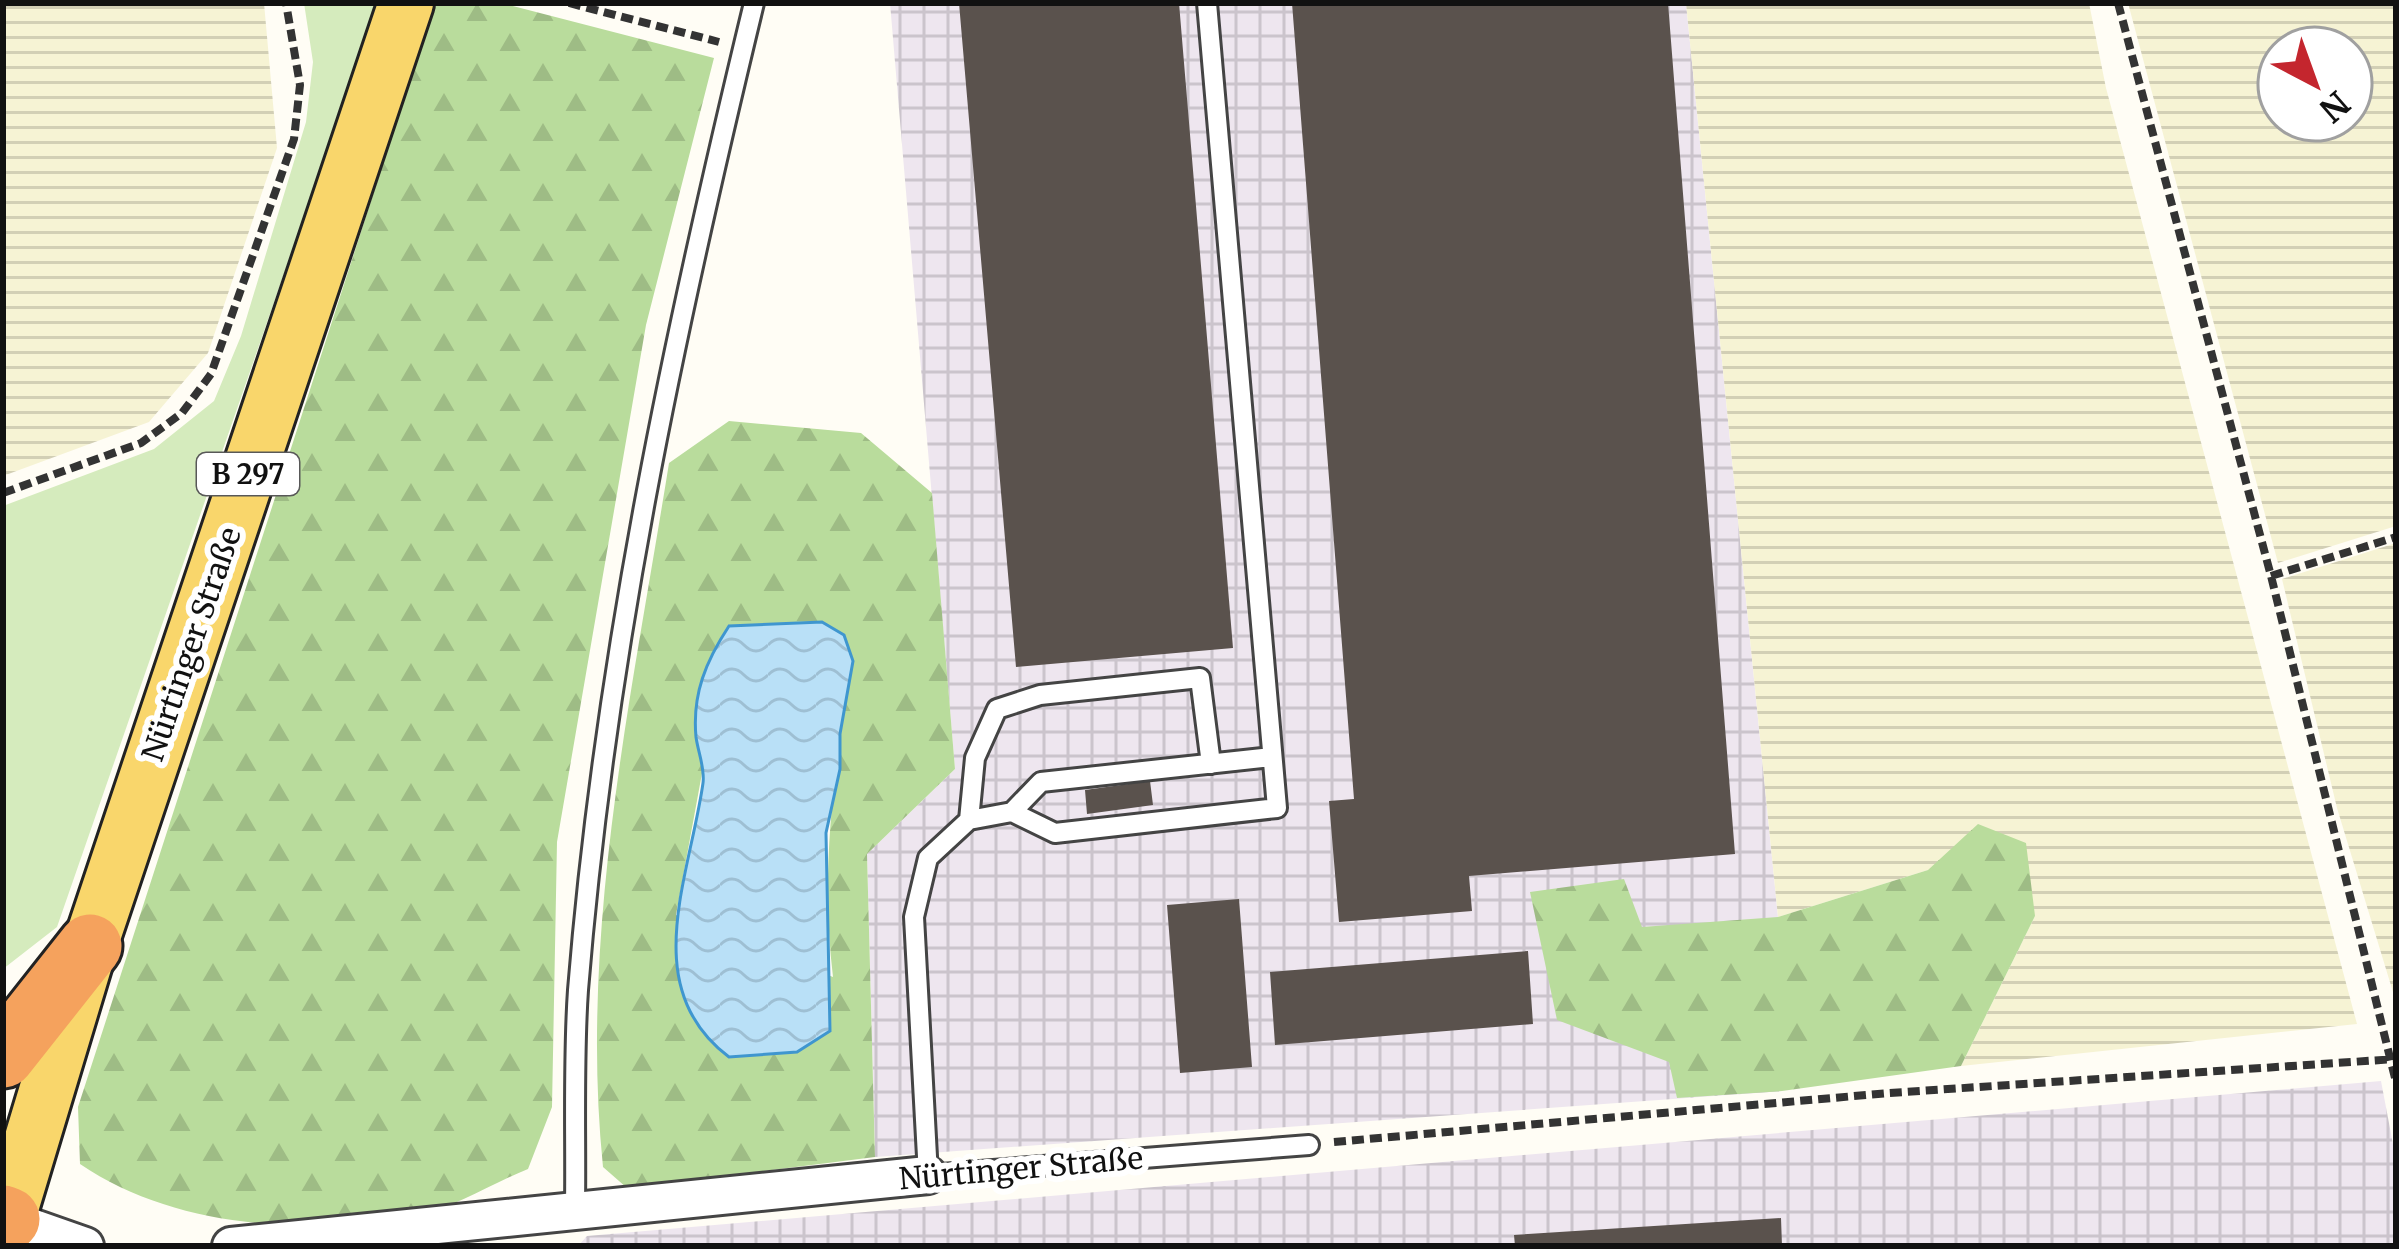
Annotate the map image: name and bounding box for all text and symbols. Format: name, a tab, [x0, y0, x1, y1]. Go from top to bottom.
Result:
north arrow	[2255, 24, 2375, 144]
text: N	[2311, 82, 2358, 130]
road number: B 297	[197, 453, 299, 495]
street label: Nürtinger Straße	[133, 522, 249, 766]
street label: Nürtinger Straße	[897, 1138, 1145, 1198]

